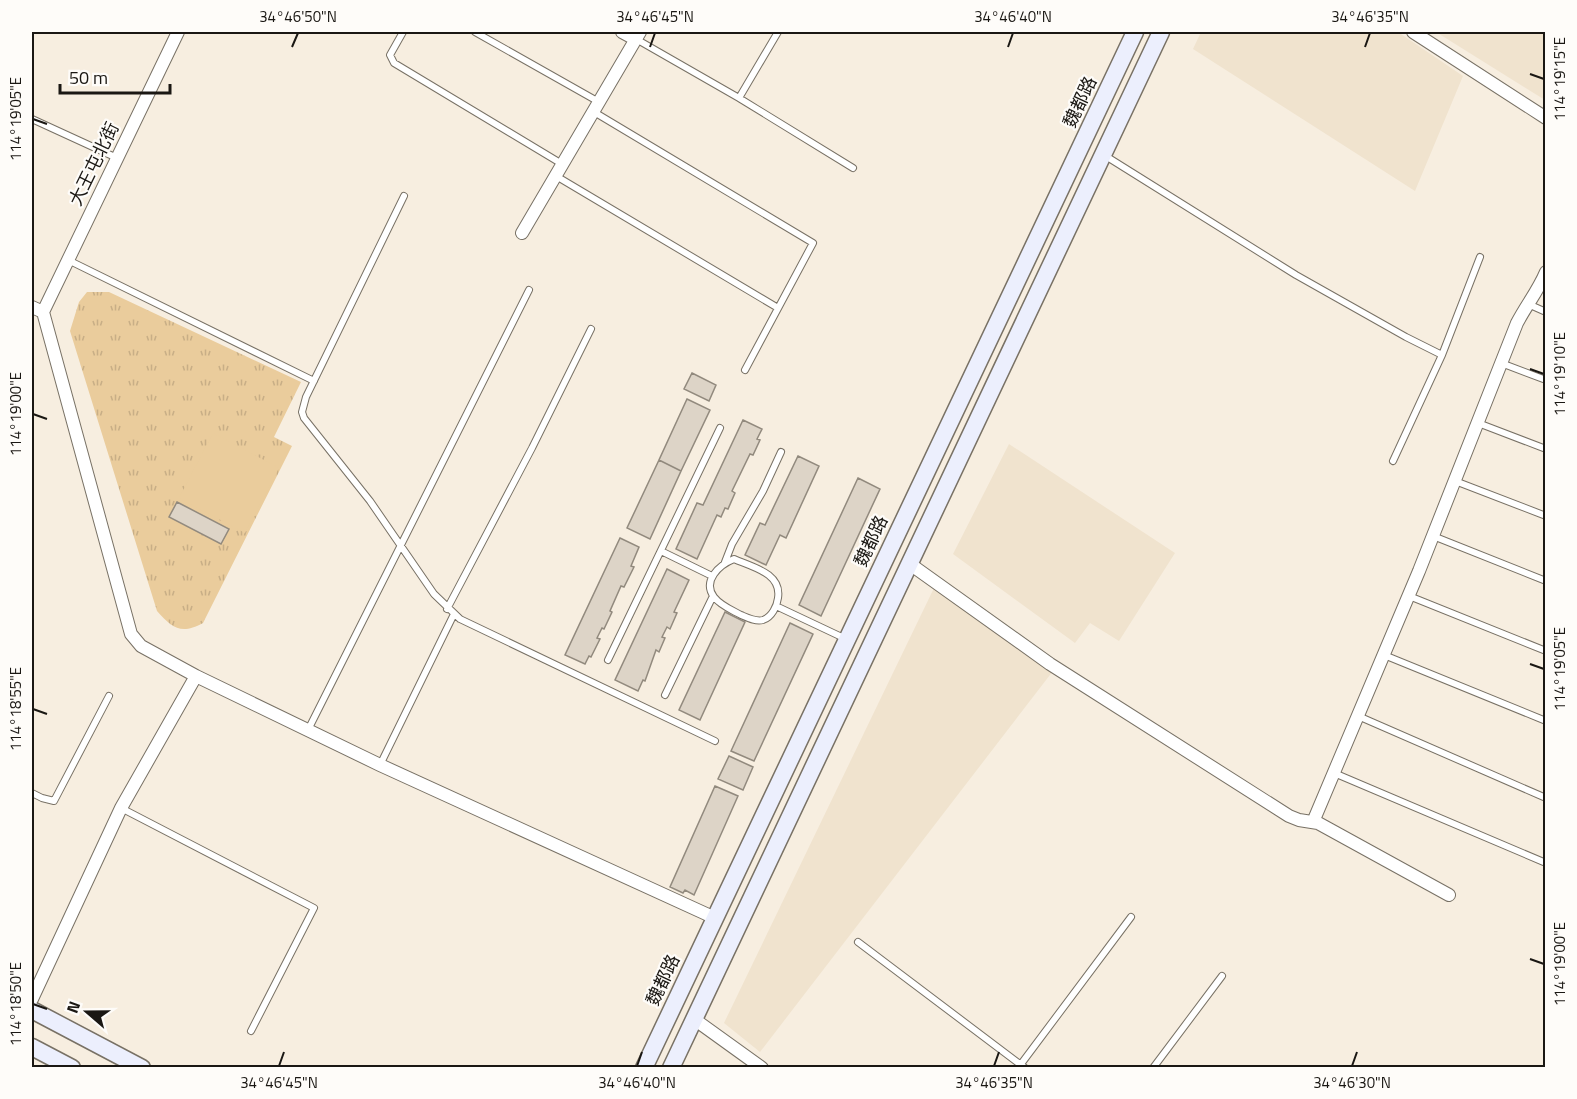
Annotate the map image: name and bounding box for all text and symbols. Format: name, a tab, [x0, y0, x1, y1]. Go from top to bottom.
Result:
text: 34°46'50"N	[259, 5, 337, 28]
text: 34°46'45"N	[616, 5, 694, 28]
text: 34°46'40"N	[974, 5, 1052, 28]
text: 34°46'35"N	[1331, 5, 1409, 28]
text: 114°19'15"E	[1548, 37, 1571, 121]
scale bar	[60, 57, 170, 95]
text: 50 m	[69, 64, 108, 91]
street label: 魏都路	[1056, 72, 1103, 132]
text: 114°19'05"E	[4, 77, 27, 161]
street label: 大王屯北街	[62, 117, 125, 210]
text: 114°19'10"E	[1548, 332, 1571, 416]
text: 114°19'00"E	[4, 372, 27, 456]
street label: 魏都路	[847, 511, 894, 571]
text: 114°19'05"E	[1548, 627, 1571, 711]
text: 114°18'55"E	[4, 667, 27, 751]
text: 114°19'00"E	[1548, 922, 1571, 1006]
street label: 魏都路	[639, 950, 686, 1010]
text: 114°18'50"E	[4, 962, 27, 1046]
north arrow	[57, 982, 117, 1042]
text: N	[60, 998, 86, 1016]
text: 34°46'45"N	[240, 1071, 318, 1094]
text: 34°46'40"N	[598, 1071, 676, 1094]
text: 34°46'35"N	[955, 1071, 1033, 1094]
text: 34°46'30"N	[1313, 1071, 1391, 1094]

